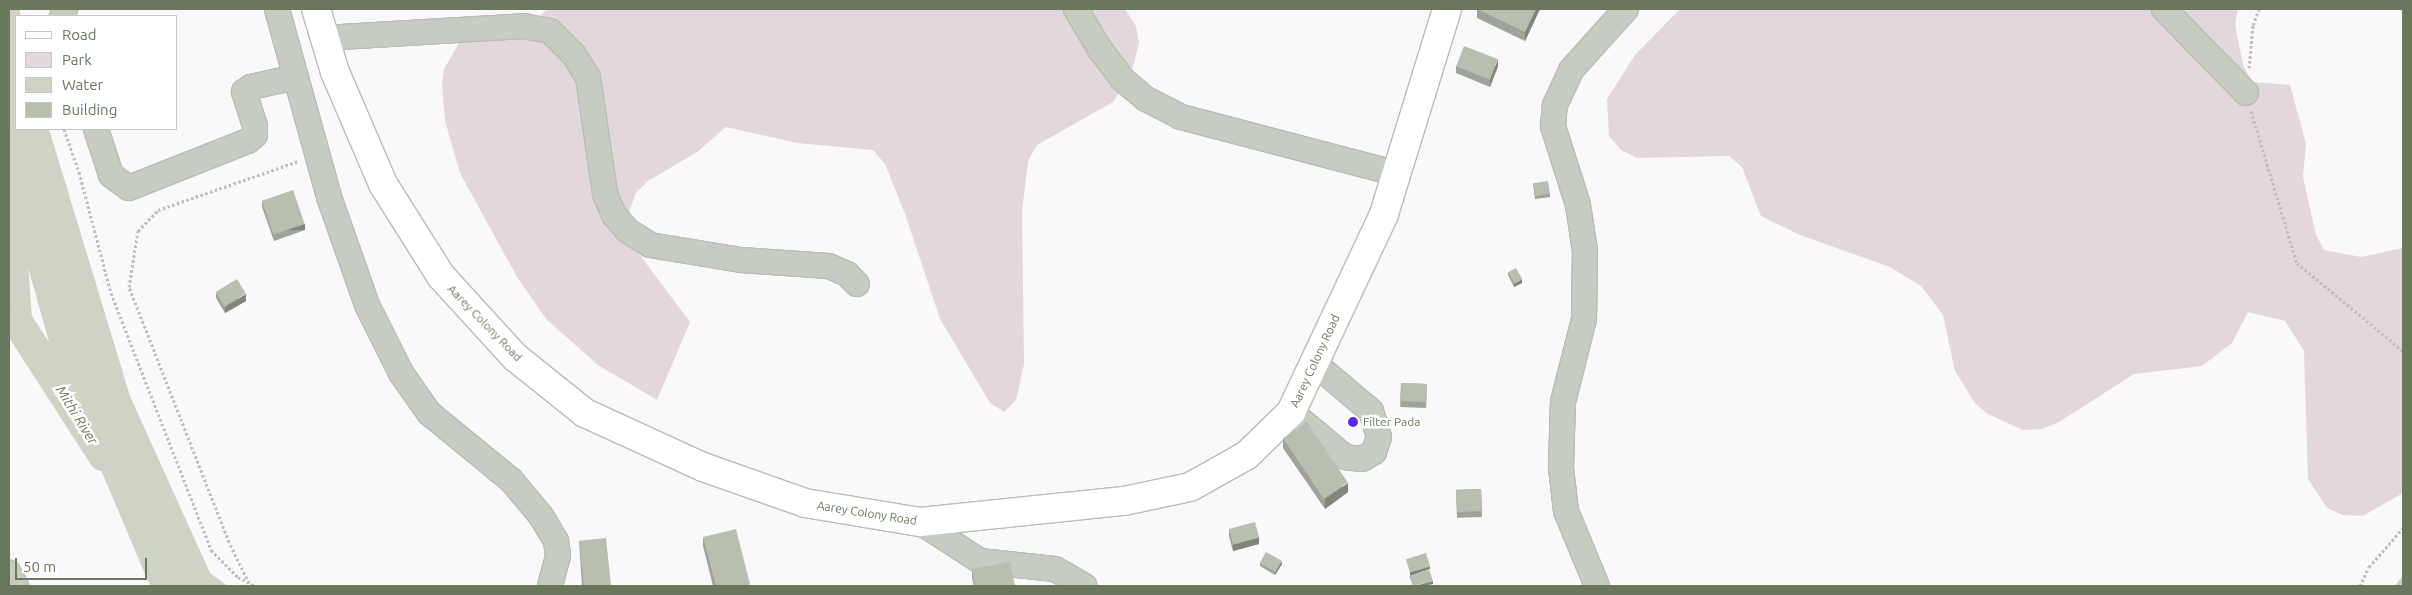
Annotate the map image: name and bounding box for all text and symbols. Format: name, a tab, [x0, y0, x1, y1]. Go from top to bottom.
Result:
legend	[15, 15, 178, 130]
text: Road	[62, 26, 97, 43]
text: Park	[62, 51, 92, 68]
text: Water	[62, 76, 103, 93]
text: Building	[62, 101, 117, 118]
street label: Aarey Colony Road	[445, 282, 525, 364]
street label: Aarey Colony Road	[1287, 312, 1343, 410]
water label: Mithi River	[52, 382, 102, 448]
place label: Filter Pada	[1363, 415, 1420, 429]
marker: Filter Pada	[1347, 416, 1359, 428]
street label: Aarey Colony Road	[816, 498, 918, 528]
scale bar	[18, 548, 150, 580]
text: 50 m	[23, 558, 56, 575]

